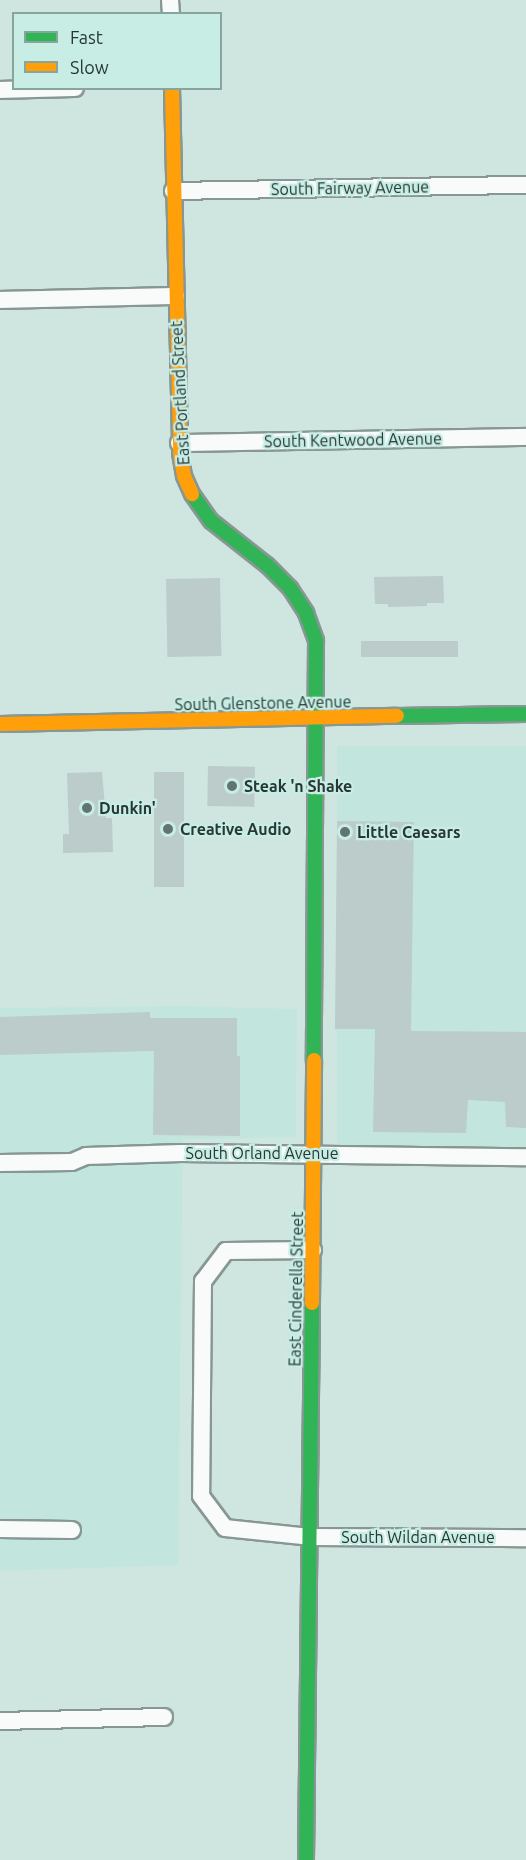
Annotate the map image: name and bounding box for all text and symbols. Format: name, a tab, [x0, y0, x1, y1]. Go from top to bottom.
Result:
legend	[12, 12, 222, 90]
text: Fast	[70, 27, 103, 47]
text: Slow	[70, 57, 109, 77]
street label: South Fairway Avenue	[271, 177, 429, 199]
street label: East Portland Street	[167, 320, 193, 466]
street label: South Kentwood Avenue	[264, 429, 442, 451]
street label: South Glenstone Avenue	[174, 692, 352, 714]
place label: Steak 'n Shake	[244, 776, 352, 796]
marker: Steak 'n Shake	[225, 779, 239, 793]
place label: Dunkin'	[99, 798, 156, 818]
marker: Dunkin'	[80, 801, 94, 815]
place label: Creative Audio	[180, 819, 291, 839]
marker: Creative Audio	[161, 822, 175, 836]
place label: Little Caesars	[357, 822, 461, 842]
marker: Little Caesars	[338, 825, 352, 839]
street label: South Orland Avenue	[186, 1143, 338, 1163]
street label: East Cinderella Street	[285, 1211, 307, 1367]
street label: South Wildan Avenue	[341, 1527, 495, 1547]

